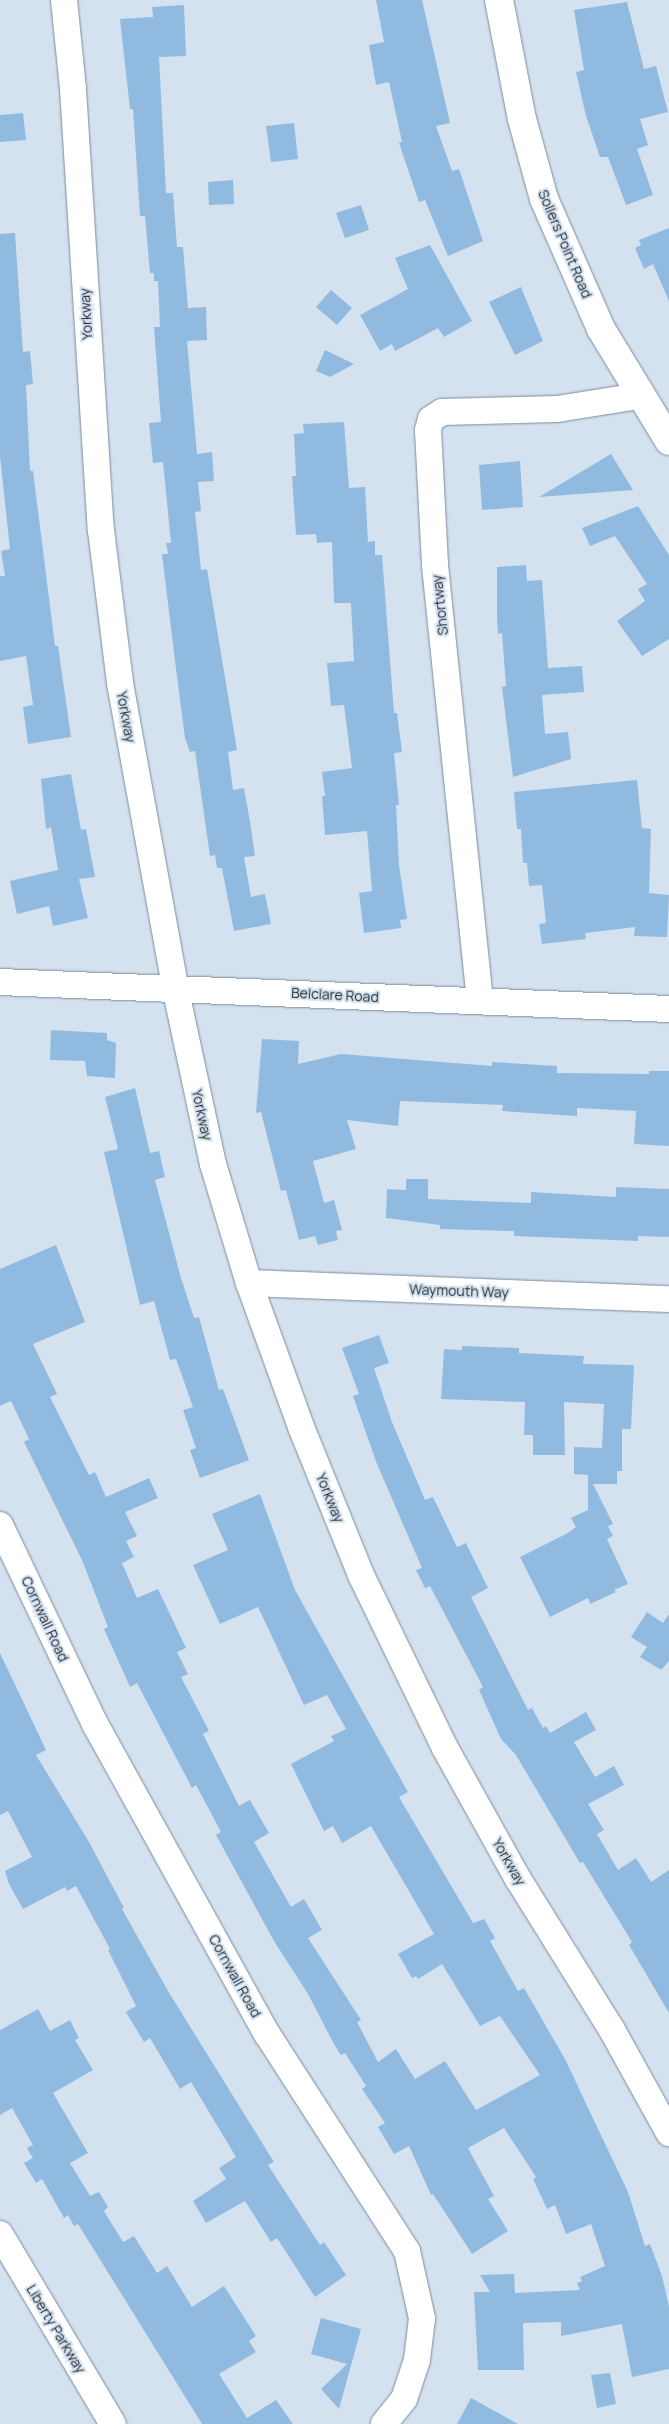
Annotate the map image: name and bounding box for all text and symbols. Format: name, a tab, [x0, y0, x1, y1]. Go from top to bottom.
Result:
street label: Sollers Point Road	[535, 187, 595, 301]
street label: Yorkway	[76, 288, 96, 340]
street label: Shortway	[428, 574, 452, 636]
street label: Yorkway	[113, 690, 139, 744]
street label: Belclare Road	[291, 984, 379, 1006]
street label: Yorkway	[188, 1088, 216, 1142]
street label: Waymouth Way	[409, 1281, 509, 1301]
street label: Yorkway	[312, 1471, 348, 1525]
street label: Cornwall Road	[18, 1574, 72, 1664]
street label: Yorkway	[489, 1835, 529, 1889]
street label: Cornwall Road	[205, 1932, 265, 2020]
street label: Liberty Parkway	[23, 2282, 89, 2376]

